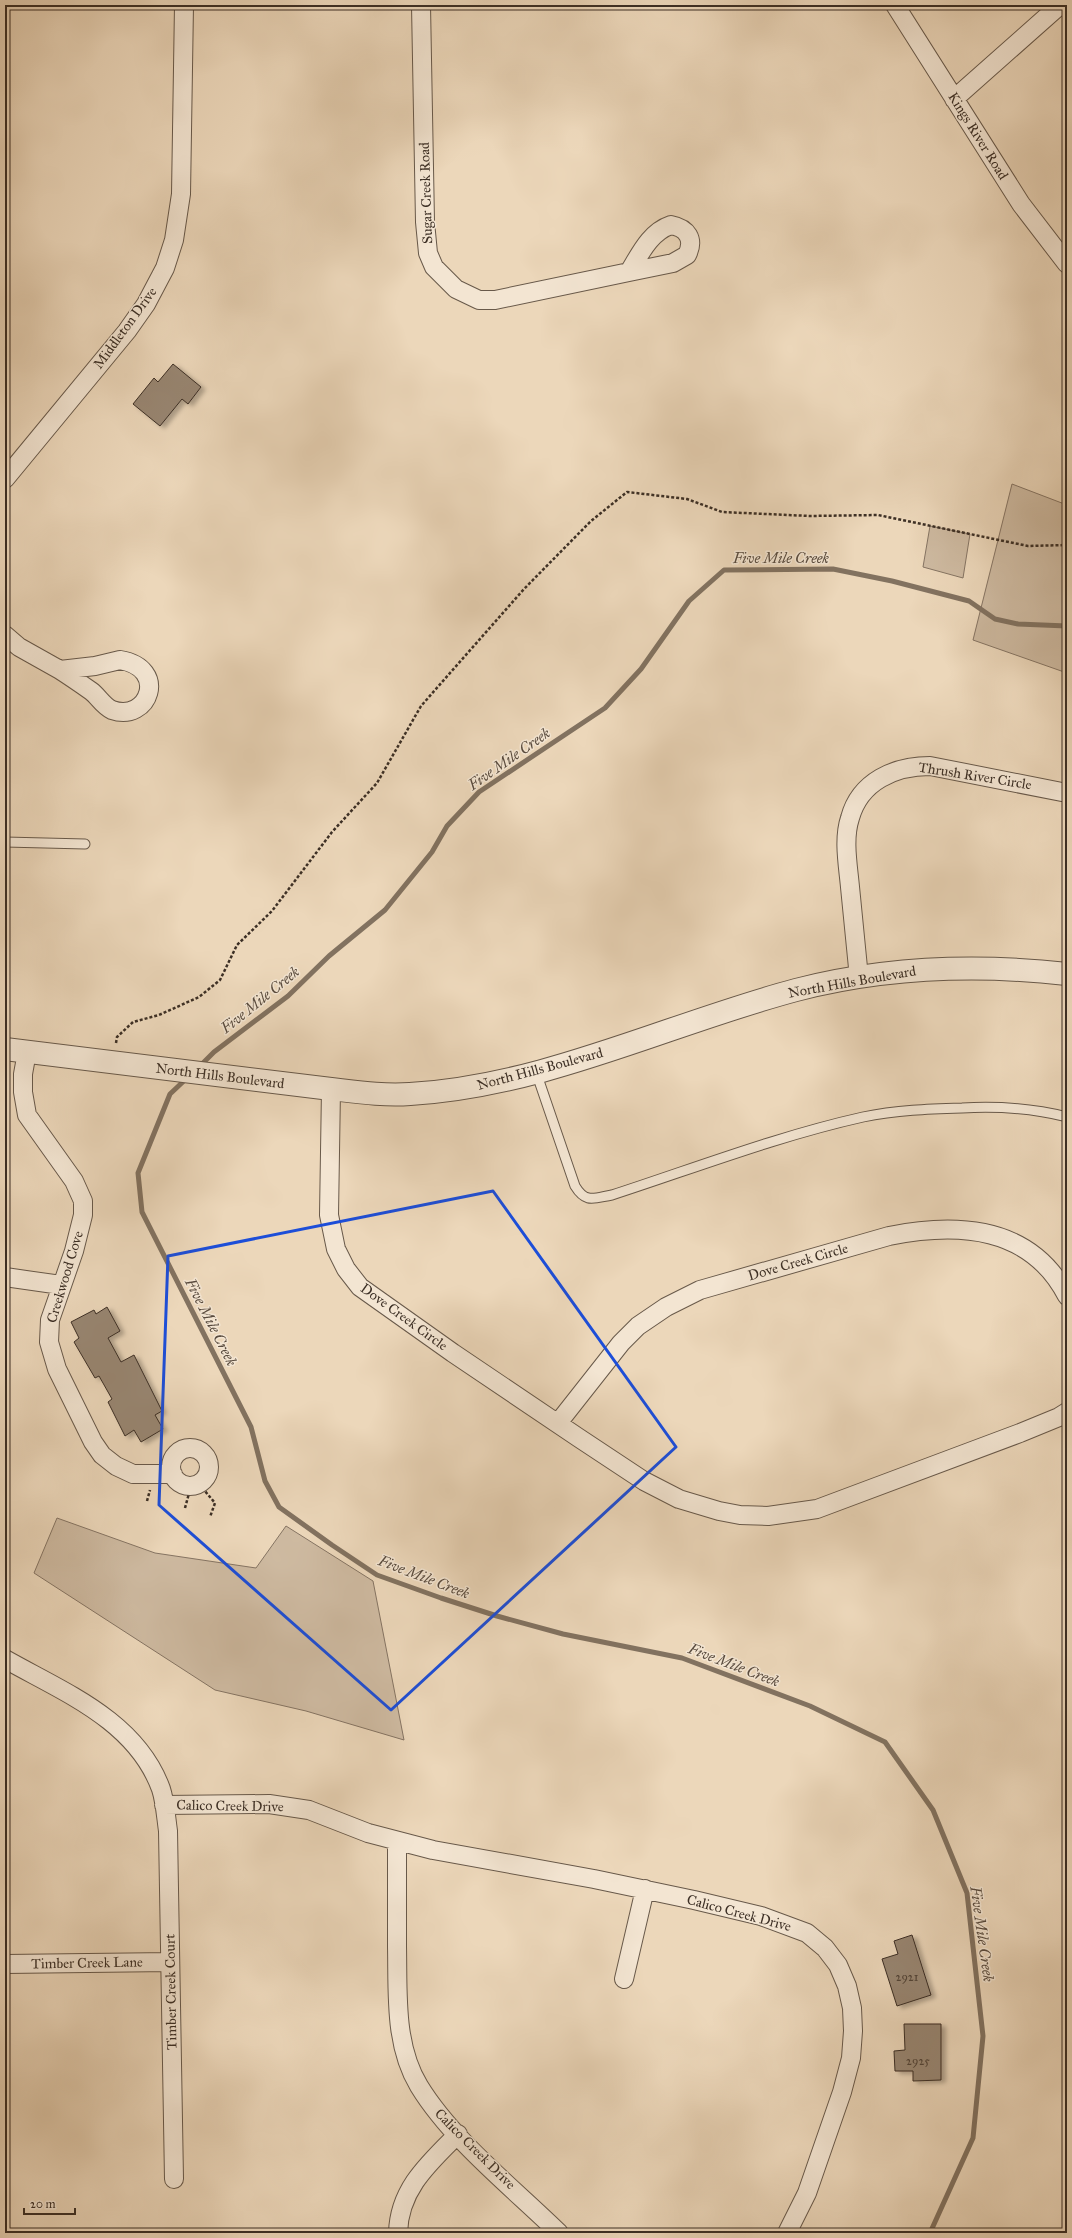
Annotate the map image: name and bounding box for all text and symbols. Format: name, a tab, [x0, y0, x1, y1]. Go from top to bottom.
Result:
street label: Kings River Road	[944, 89, 1012, 183]
street label: Sugar Creek Road	[416, 142, 436, 244]
street label: Middleton Drive	[90, 284, 160, 372]
water label: Five Mile Creek	[732, 549, 829, 567]
water label: Five Mile Creek	[464, 724, 554, 795]
street label: Thrush River Circle	[917, 759, 1033, 793]
street label: North Hills Boulevard	[787, 962, 917, 1002]
water label: Five Mile Creek	[216, 963, 303, 1038]
street label: North Hills Boulevard	[475, 1044, 605, 1094]
street label: North Hills Boulevard	[155, 1060, 285, 1092]
street label: Creekwood Cove	[43, 1229, 87, 1325]
street label: Dove Creek Circle	[746, 1240, 850, 1284]
water label: Five Mile Creek	[181, 1274, 241, 1369]
street label: Dove Creek Circle	[357, 1280, 451, 1354]
water label: Five Mile Creek	[375, 1551, 472, 1603]
water label: Five Mile Creek	[685, 1639, 782, 1691]
street label: Calico Creek Drive	[176, 1797, 284, 1815]
water label: Five Mile Creek	[966, 1884, 998, 1983]
street label: Calico Creek Drive	[685, 1891, 793, 1935]
street label: Timber Creek Court	[161, 1934, 181, 2050]
street label: Timber Creek Lane	[31, 1954, 143, 1972]
house number: 2921	[895, 1970, 919, 1984]
house number: 2925	[906, 2054, 930, 2068]
street label: Calico Creek Drive	[431, 2105, 519, 2193]
scale bar	[24, 2190, 75, 2216]
text: 20 m	[30, 2197, 56, 2211]

